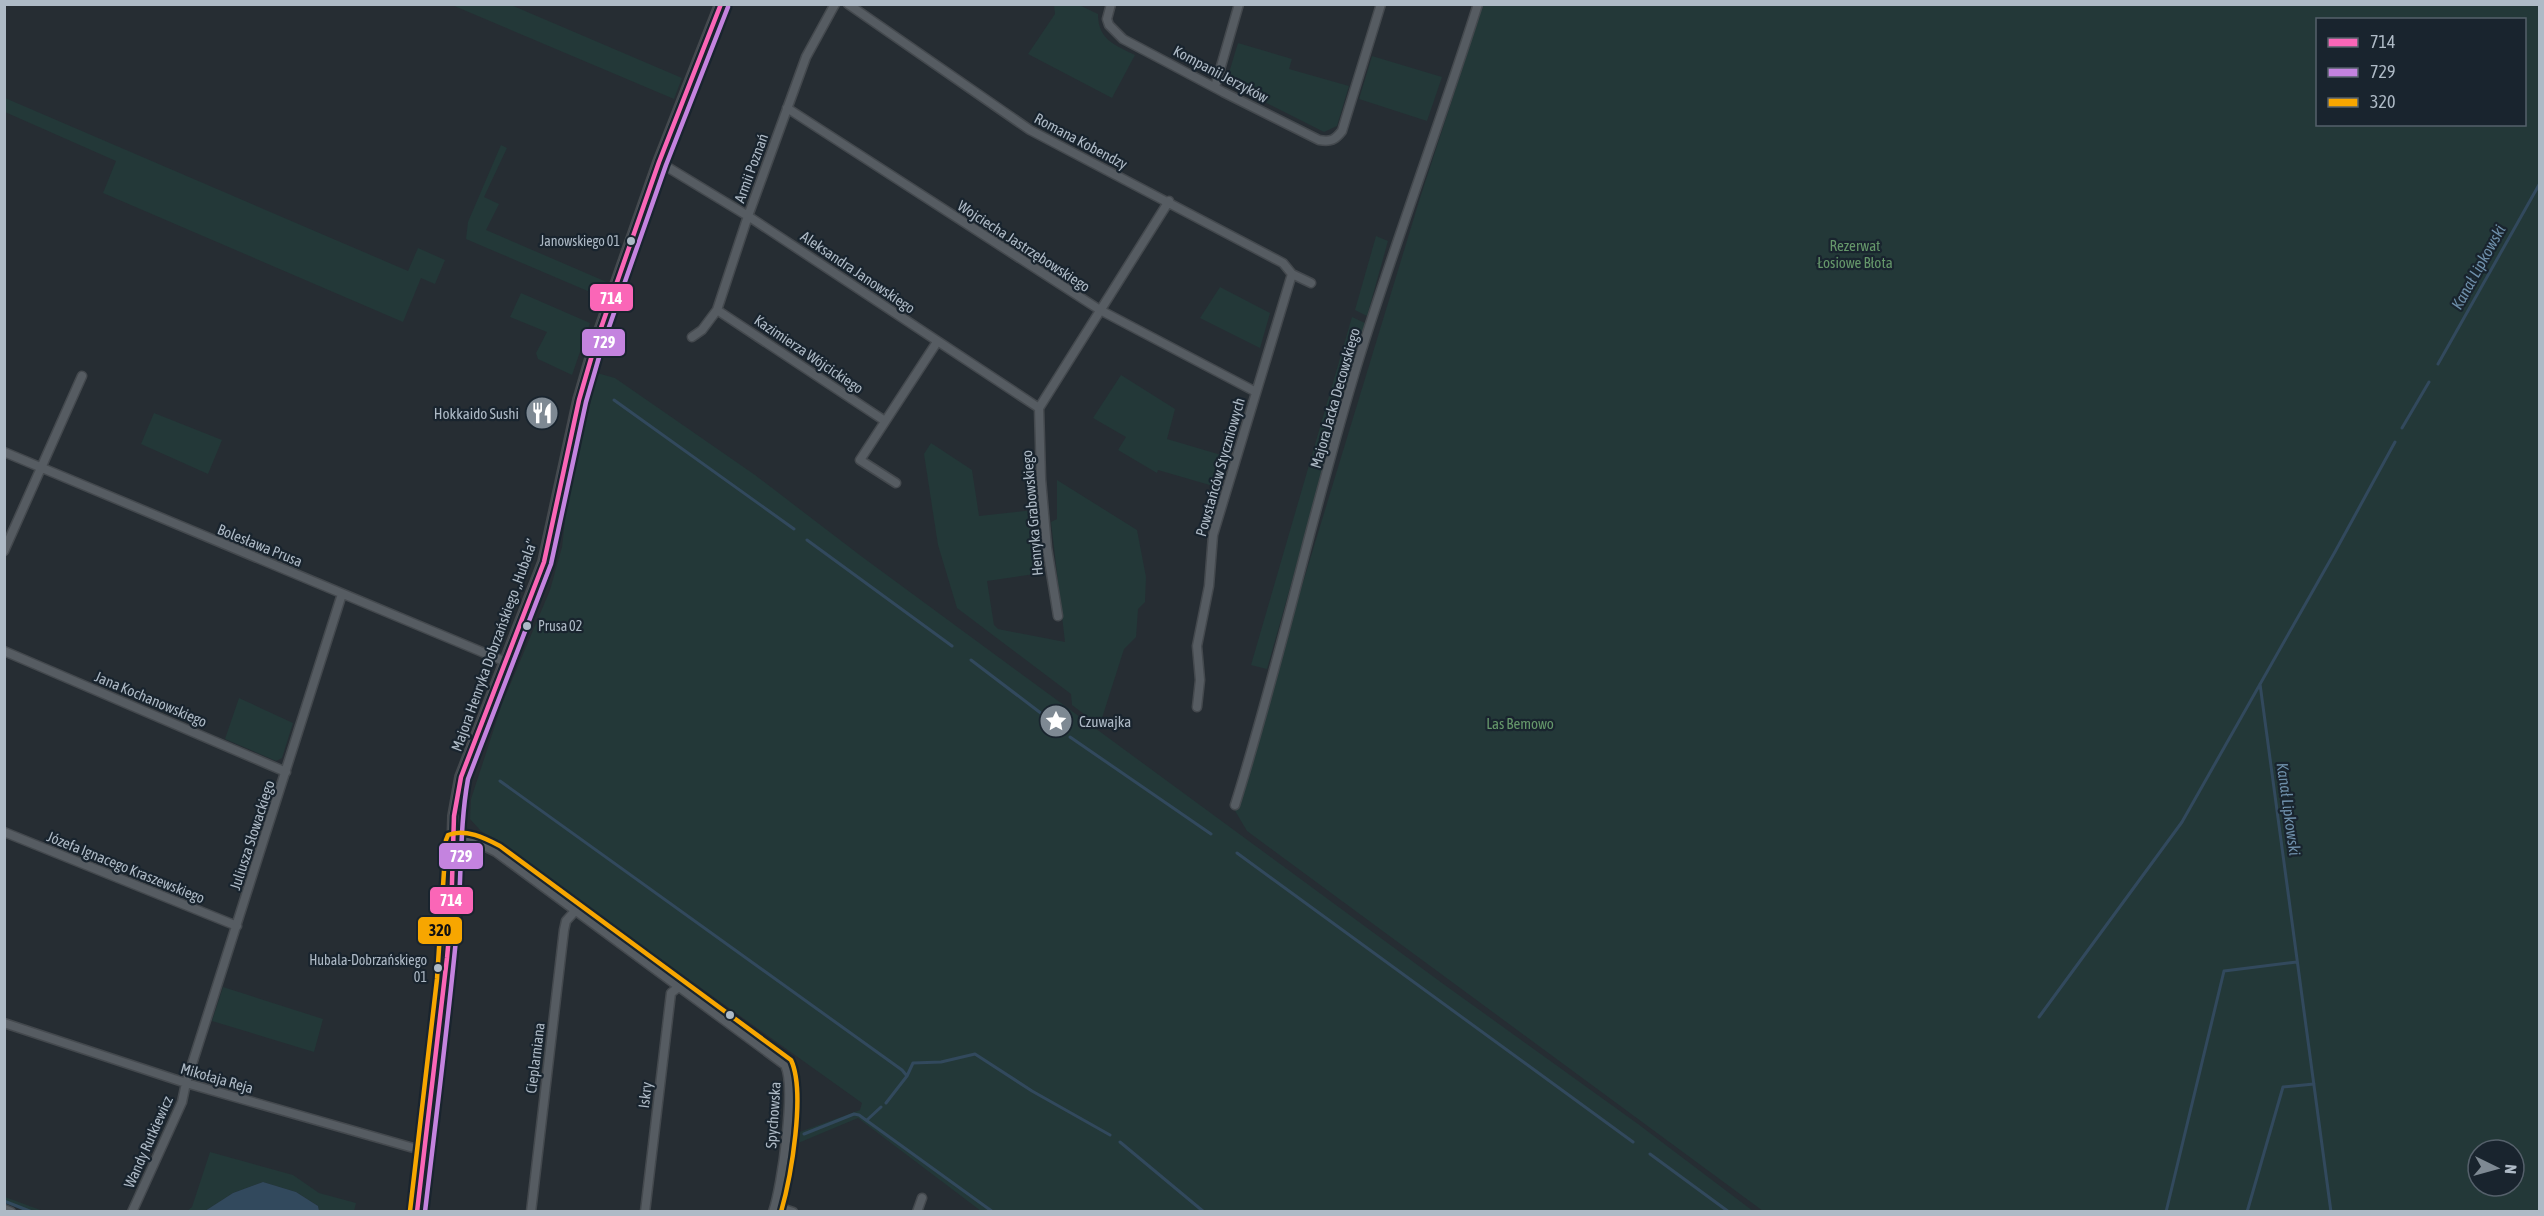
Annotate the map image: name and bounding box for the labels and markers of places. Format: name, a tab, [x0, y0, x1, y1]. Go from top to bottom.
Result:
place label: Janowskiego 01	[540, 233, 620, 249]
marker: Janowskiego 01	[625, 235, 637, 247]
restaurant icon: Hokkaido Sushi	[524, 395, 560, 431]
place label: Hokkaido Sushi	[434, 405, 519, 422]
place label: Prusa 02	[538, 618, 582, 634]
marker: Prusa 02	[521, 620, 533, 632]
place icon: Czuwajka	[1038, 703, 1074, 739]
place label: Czuwajka	[1079, 713, 1131, 730]
place label: Hubala-Dobrzańskiego 01	[309, 952, 427, 985]
marker: Hubala-Dobrzańskiego 01	[432, 962, 444, 974]
unlabelled marker	[724, 1009, 736, 1021]

